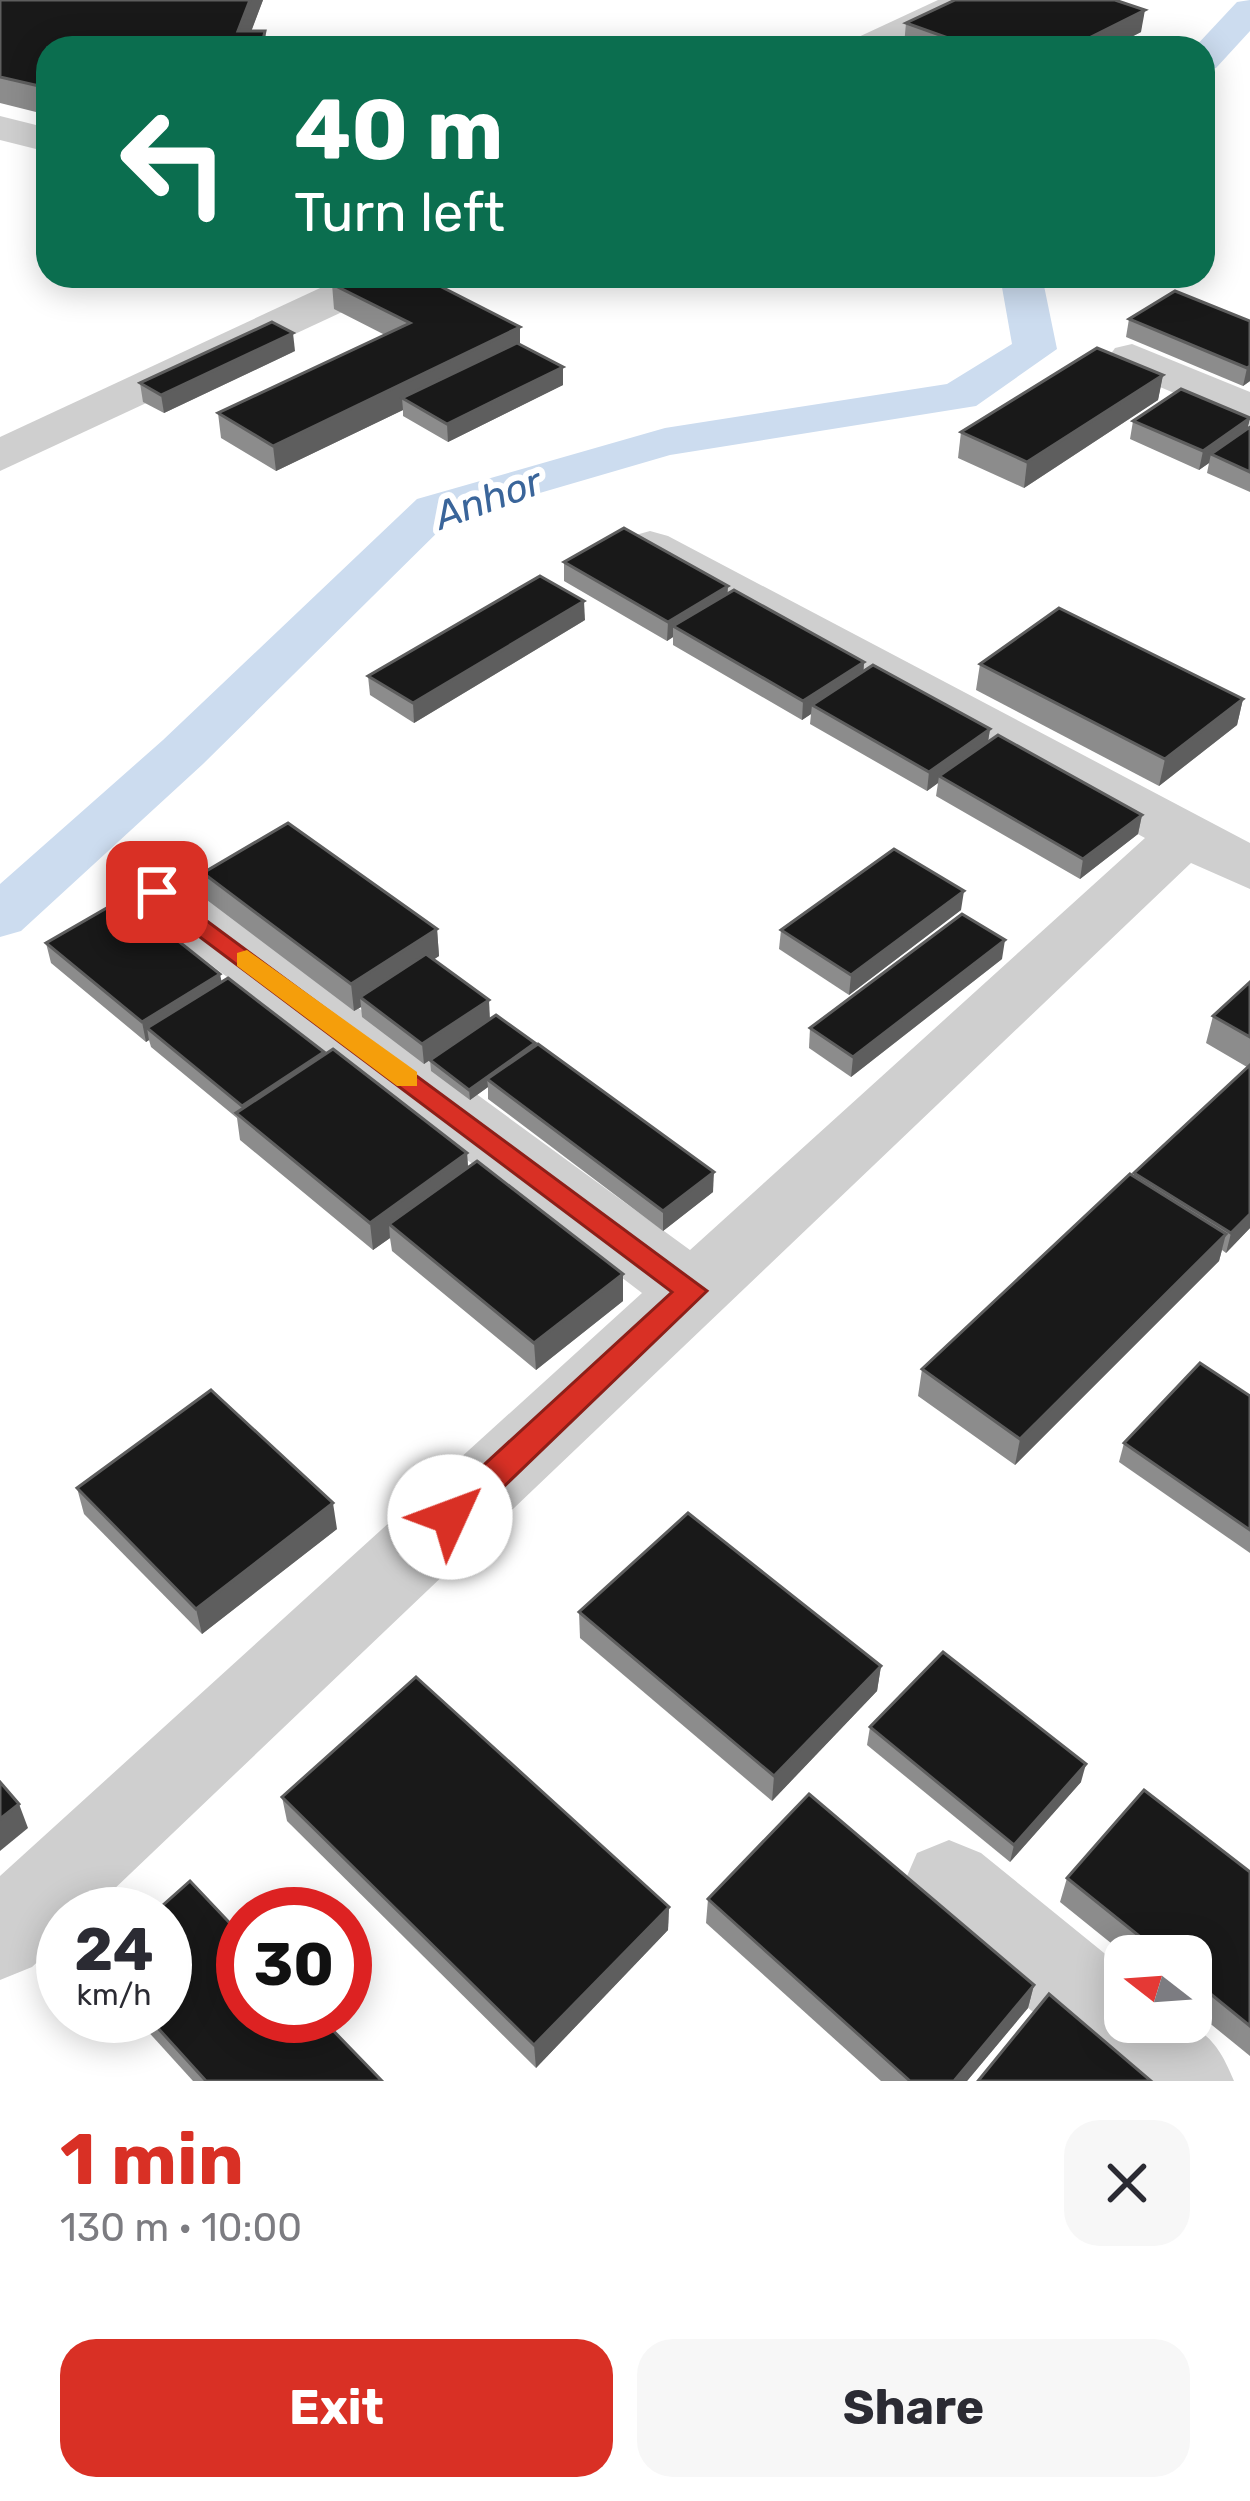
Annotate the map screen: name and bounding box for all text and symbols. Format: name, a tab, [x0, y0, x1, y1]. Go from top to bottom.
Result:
text: 40 m	[294, 80, 503, 180]
icon: left	[96, 84, 252, 240]
text: Turn left	[294, 181, 505, 245]
water label: Anhor	[427, 458, 550, 540]
pin	[106, 841, 208, 943]
icon: arrive	[124, 859, 190, 925]
position arrow	[387, 1454, 513, 1580]
speed limit sign: 30	[216, 1887, 372, 2043]
text: 24	[74, 1914, 154, 1985]
north arrow	[1104, 1935, 1212, 2043]
map controls	[1104, 1935, 1212, 2043]
text: km/h	[77, 1977, 151, 2013]
text: 1 min	[60, 2117, 244, 2202]
button: close	[1064, 2120, 1190, 2246]
text: 130 m · 10:00	[60, 2205, 302, 2251]
button: Exit	[60, 2339, 613, 2477]
button: Share	[637, 2339, 1190, 2477]

